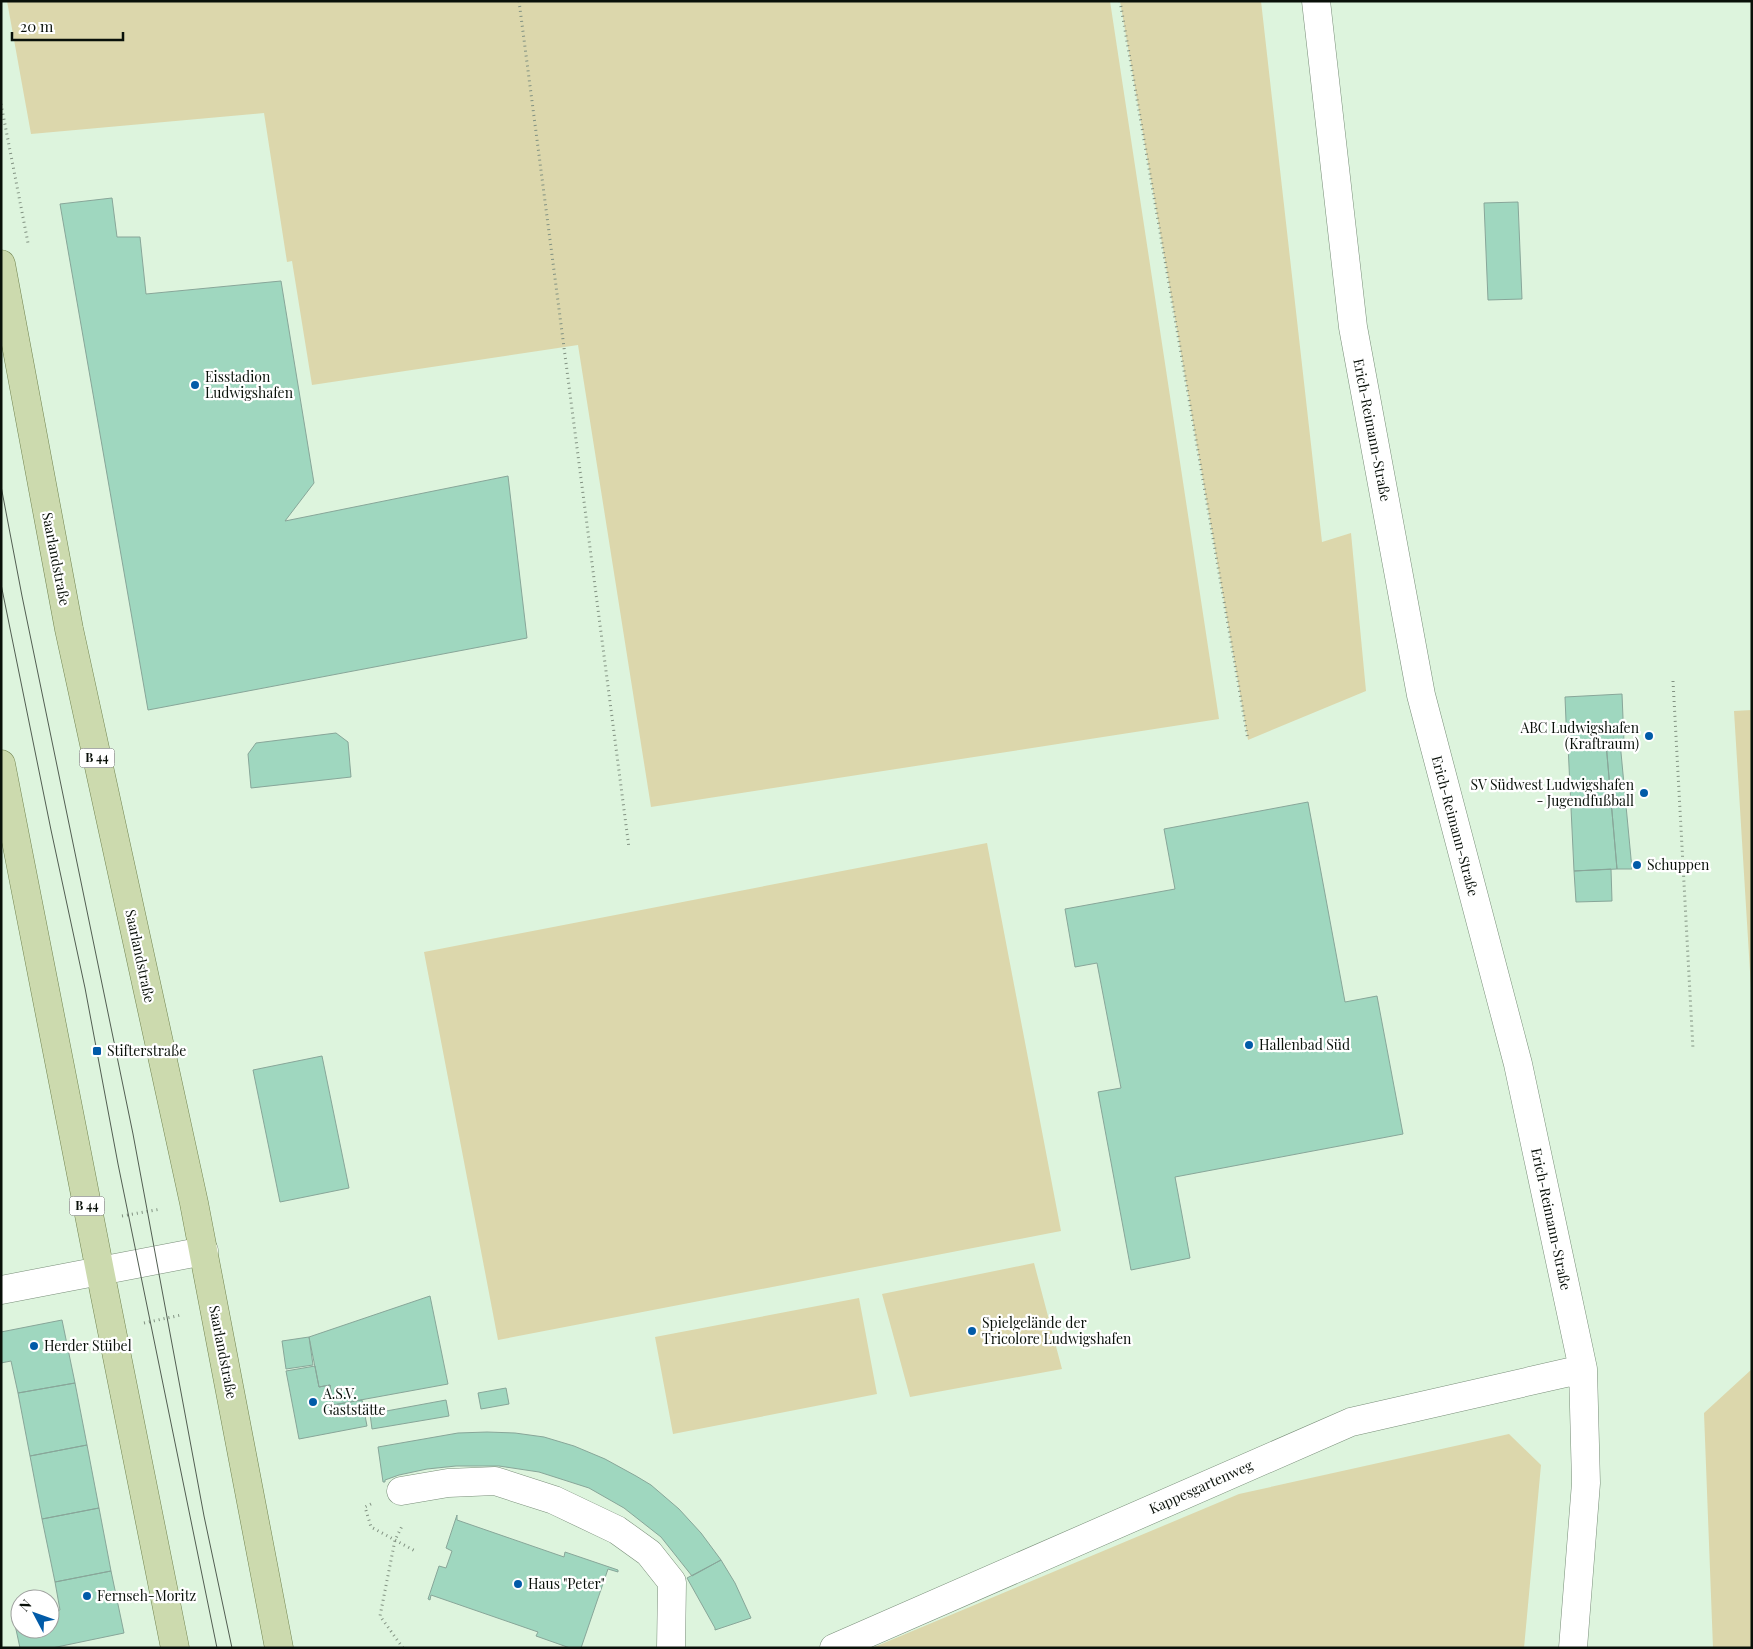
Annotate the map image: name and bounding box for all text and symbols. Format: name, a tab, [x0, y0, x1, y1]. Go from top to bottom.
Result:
scale bar	[12, 10, 124, 42]
text: 20 m	[20, 16, 54, 36]
street label: Erich-Reimann-Straße	[1349, 357, 1396, 503]
place label: Eisstadion Ludwigshafen	[205, 367, 294, 402]
marker: Eisstadion Ludwigshafen	[189, 379, 201, 391]
street label: Saarlandstraße	[38, 511, 75, 607]
place label: ABC Ludwigshafen (Kraftraum)	[1520, 718, 1640, 753]
marker: ABC Ludwigshafen (Kraftraum)	[1643, 730, 1655, 742]
road number: B 44	[80, 748, 114, 768]
street label: Erich-Reimann-Straße	[1428, 753, 1483, 898]
place label: SV Südwest Ludwigshafen - Jugendfußball	[1471, 775, 1635, 810]
marker: SV Südwest Ludwigshafen - Jugendfußball	[1638, 787, 1650, 799]
place label: Schuppen	[1647, 855, 1710, 874]
marker: Schuppen	[1631, 859, 1643, 871]
street label: Saarlandstraße	[121, 908, 160, 1004]
place label: Hallenbad Süd	[1259, 1035, 1350, 1054]
marker: Hallenbad Süd	[1243, 1039, 1255, 1051]
place label: Stifterstraße	[107, 1041, 186, 1060]
marker: Stifterstraße	[91, 1045, 103, 1057]
street label: Erich-Reimann-Straße	[1527, 1146, 1576, 1292]
road number: B 44	[70, 1196, 104, 1216]
street label: Saarlandstraße	[205, 1304, 242, 1400]
place label: Spielgelände der Tricolore Ludwigshafen	[982, 1313, 1132, 1348]
marker: Spielgelände der Tricolore Ludwigshafen	[966, 1325, 978, 1337]
place label: Herder Stübel	[44, 1336, 132, 1355]
marker: Herder Stübel	[28, 1340, 40, 1352]
place label: A.S.V. Gaststätte	[322, 1384, 386, 1419]
marker: A.S.V. Gaststätte	[307, 1396, 319, 1408]
street label: Kappesgartenweg	[1146, 1455, 1256, 1518]
place label: Haus "Peter"	[528, 1574, 605, 1593]
marker: Haus "Peter"	[512, 1578, 524, 1590]
place label: Fernseh-Moritz	[97, 1586, 197, 1605]
north arrow	[10, 1589, 60, 1639]
marker: Fernseh-Moritz	[81, 1590, 93, 1602]
text: N	[14, 1595, 35, 1615]

